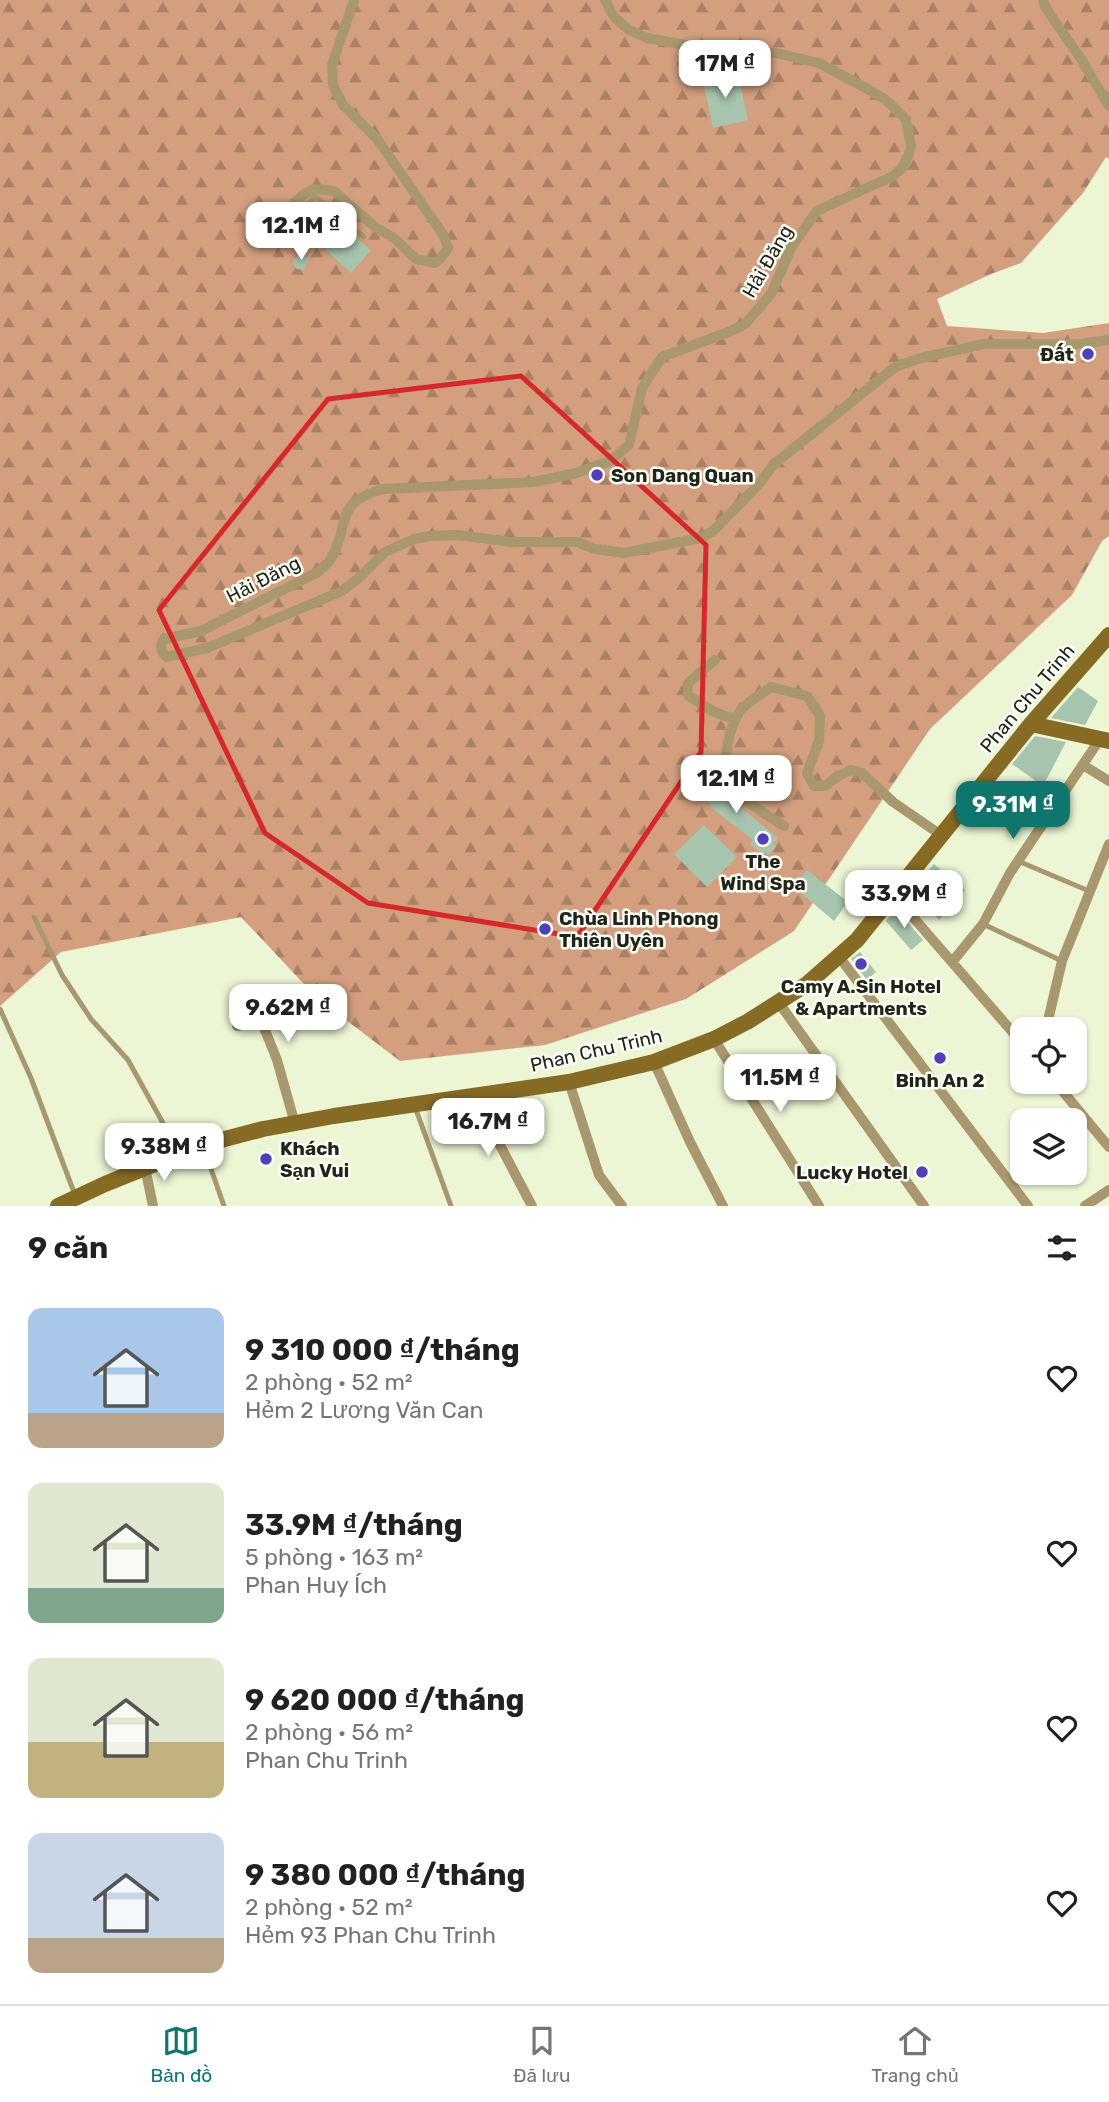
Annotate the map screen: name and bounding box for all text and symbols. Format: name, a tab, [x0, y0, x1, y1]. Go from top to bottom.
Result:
pin: 17M ₫	[676, 41, 774, 100]
text: 17M ₫	[695, 49, 755, 77]
pin: 12.1M ₫	[236, 202, 366, 262]
text: 12.1M ₫	[262, 211, 340, 239]
street label: Hải Đăng	[737, 221, 797, 302]
place label: Đất	[1040, 343, 1074, 366]
marker: Đất	[1080, 346, 1096, 362]
place label: Son Dang Quan	[611, 464, 754, 487]
marker: Son Dang Quan	[589, 467, 605, 483]
street label: Hải Đăng	[222, 551, 304, 608]
street label: Phan Chu Trinh	[975, 639, 1079, 757]
pin: 12.1M ₫	[671, 756, 801, 815]
text: 12.1M ₫	[697, 764, 775, 792]
pin: 9.31M ₫	[948, 782, 1078, 841]
text: 9.31M ₫	[972, 790, 1054, 818]
marker: The Wind Spa	[755, 831, 771, 847]
place label: The Wind Spa	[720, 850, 806, 895]
pin: 33.9M ₫	[839, 870, 969, 930]
text: 33.9M ₫	[861, 879, 947, 907]
place label: Chùa Linh Phong Thiên Uyên	[559, 907, 719, 952]
marker: Chùa Linh Phong Thiên Uyên	[537, 921, 553, 937]
marker: Camy A.Sin Hotel & Apartments	[853, 956, 869, 972]
place label: Camy A.Sin Hotel & Apartments	[781, 975, 941, 1020]
pin: 9.62M ₫	[223, 984, 353, 1044]
text: 9.62M ₫	[245, 993, 331, 1021]
map controls	[1010, 1017, 1087, 1185]
button: locate	[1010, 1017, 1087, 1094]
street label: Phan Chu Trinh	[528, 1024, 664, 1077]
marker: Binh An 2	[932, 1050, 948, 1066]
pin: 11.5M ₫	[715, 1054, 845, 1114]
text: 11.5M ₫	[740, 1063, 820, 1091]
place label: Binh An 2	[895, 1069, 985, 1092]
pin: 16.7M ₫	[423, 1098, 553, 1158]
text: 16.7M ₫	[447, 1107, 529, 1135]
button: layers	[1010, 1108, 1087, 1185]
pin: 9.38M ₫	[99, 1124, 229, 1183]
text: 9.38M ₫	[121, 1132, 207, 1160]
place label: Khách Sạn Vui	[280, 1137, 349, 1182]
marker: Khách Sạn Vui	[258, 1151, 274, 1167]
place label: Lucky Hotel	[796, 1161, 908, 1184]
marker: Lucky Hotel	[914, 1164, 930, 1180]
icon: filters	[1043, 1229, 1081, 1267]
text: 9 căn	[28, 1230, 108, 1266]
text: 9 310 000 ₫/tháng	[245, 1332, 520, 1368]
icon: home	[84, 1336, 168, 1420]
icon: heart	[1043, 1359, 1081, 1397]
text: 2 phòng · 52 m²	[245, 1368, 413, 1396]
text: Hẻm 2 Lương Văn Can	[245, 1396, 484, 1424]
text: 33.9M ₫/tháng	[245, 1507, 463, 1543]
icon: home	[84, 1511, 168, 1595]
icon: heart	[1043, 1534, 1081, 1572]
text: 5 phòng · 163 m²	[245, 1543, 423, 1571]
text: Phan Huy Ích	[245, 1571, 387, 1599]
text: 9 620 000 ₫/tháng	[245, 1682, 524, 1718]
icon: home	[84, 1686, 168, 1770]
icon: heart	[1043, 1709, 1081, 1747]
text: 2 phòng · 56 m²	[245, 1718, 413, 1746]
text: Phan Chu Trinh	[245, 1746, 408, 1774]
text: 9 380 000 ₫/tháng	[245, 1857, 526, 1893]
icon: home	[84, 1861, 168, 1945]
icon: heart	[1043, 1884, 1081, 1922]
text: 2 phòng · 52 m²	[245, 1893, 413, 1921]
text: Hẻm 93 Phan Chu Trinh	[245, 1921, 496, 1949]
tab: Bản đồ	[151, 2022, 212, 2087]
tab: Đã lưu	[513, 2022, 570, 2087]
tab: Trang chủ	[871, 2022, 958, 2087]

